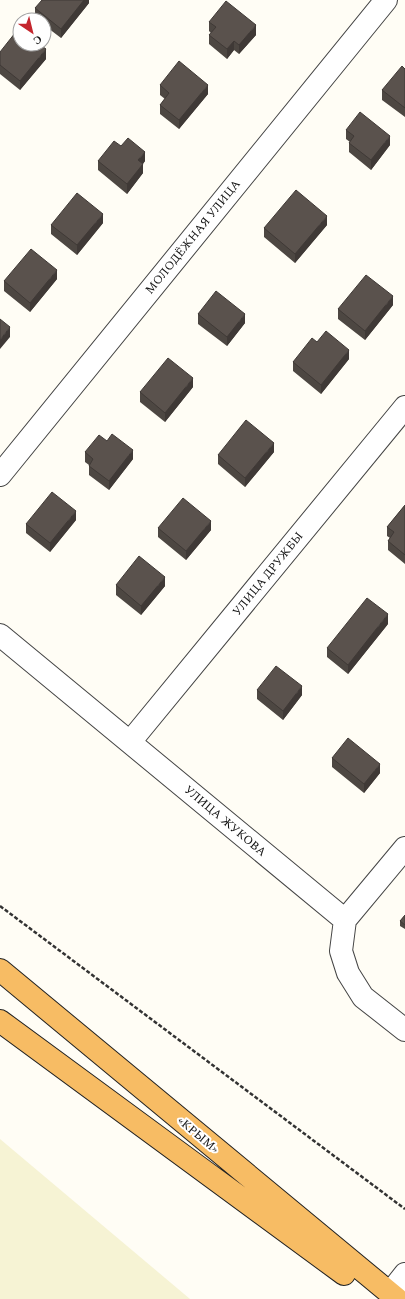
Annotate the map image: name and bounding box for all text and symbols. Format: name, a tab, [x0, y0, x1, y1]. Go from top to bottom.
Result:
north arrow	[12, 12, 52, 52]
text: С	[29, 31, 46, 49]
street label: МОЛОДЁЖНАЯ УЛИЦА	[141, 176, 245, 298]
street label: УЛИЦА ДРУЖБЫ	[228, 528, 308, 620]
street label: УЛИЦА ЖУКОВА	[180, 781, 270, 861]
street label: «КРЫМ»	[173, 1112, 223, 1158]

